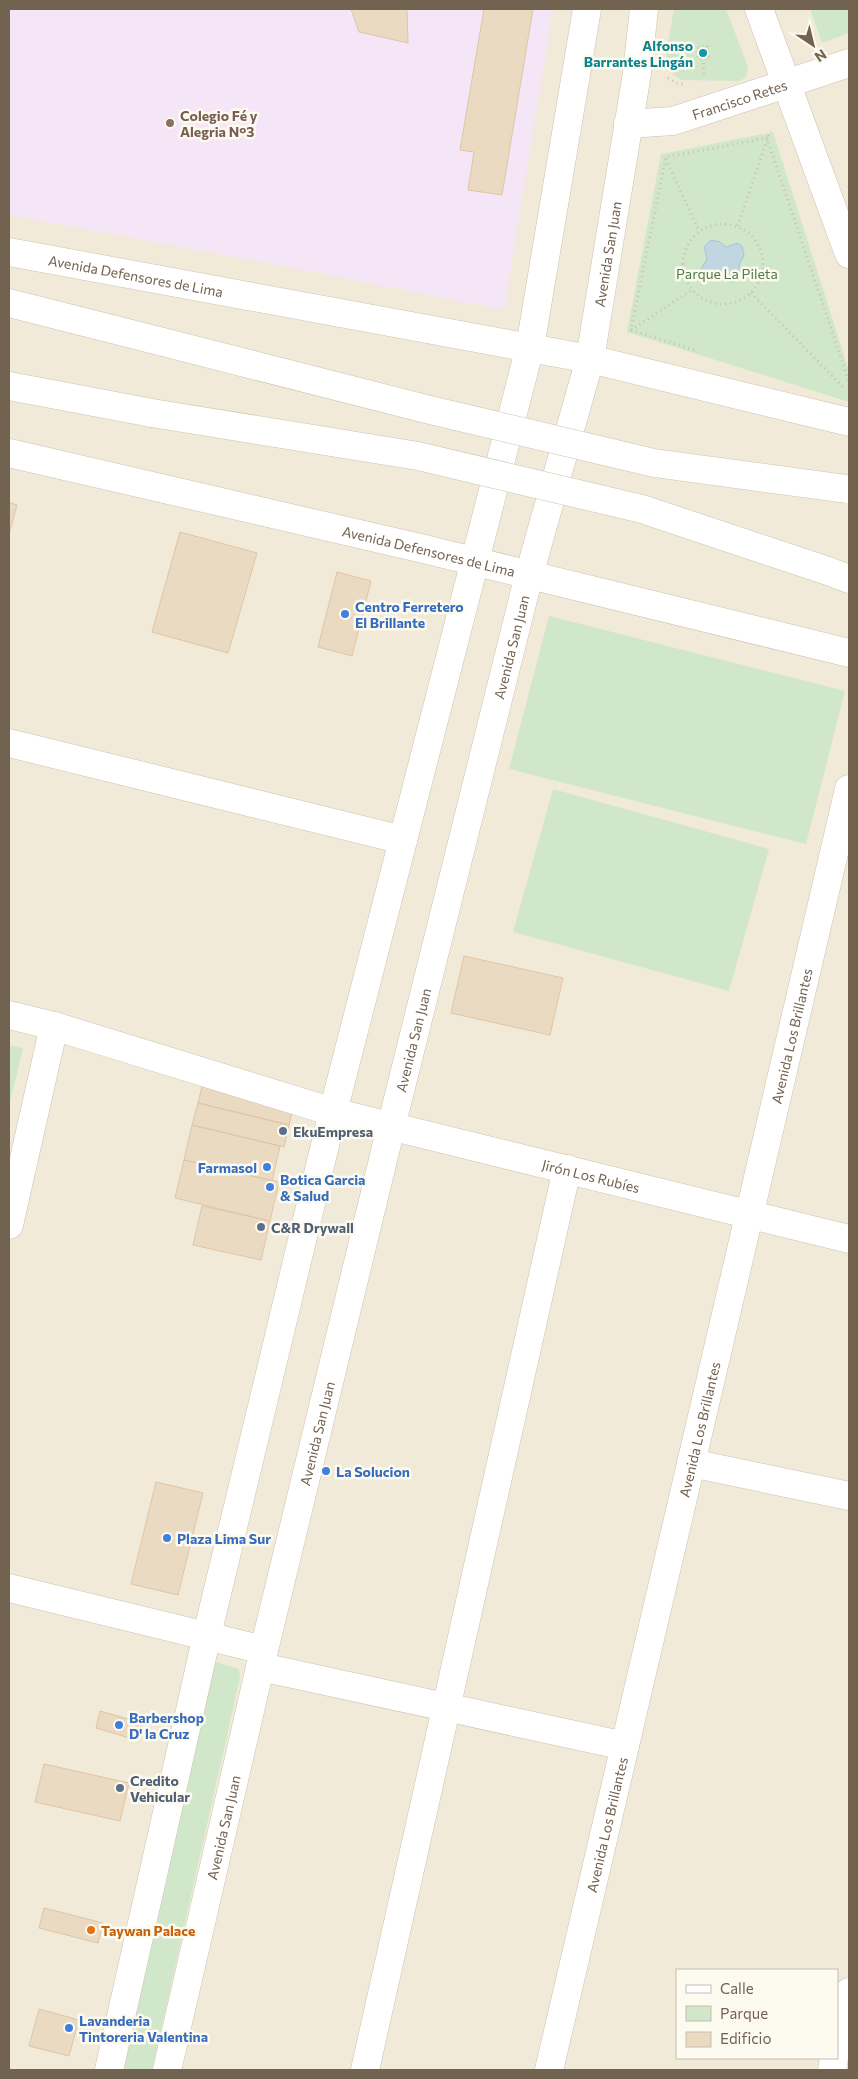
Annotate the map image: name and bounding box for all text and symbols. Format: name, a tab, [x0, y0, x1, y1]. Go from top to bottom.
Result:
north arrow	[788, 20, 838, 70]
place label: Alfonso Barrantes Lingán	[584, 37, 693, 70]
text: N	[812, 46, 830, 66]
marker: Alfonso Barrantes Lingán	[697, 47, 709, 59]
street label: Francisco Retes	[690, 76, 789, 123]
place label: Colegio Fé y Alegria N°3	[180, 107, 258, 140]
marker: Colegio Fé y Alegria N°3	[164, 117, 176, 129]
street label: Avenida San Juan	[590, 200, 624, 308]
street label: Avenida Defensores de Lima	[47, 251, 225, 300]
park label: Parque La Pileta	[676, 265, 778, 282]
street label: Avenida Defensores de Lima	[341, 522, 517, 580]
street label: Avenida San Juan	[490, 593, 532, 701]
place label: Centro Ferretero El Brillante	[355, 598, 464, 631]
marker: Centro Ferretero El Brillante	[339, 608, 351, 620]
street label: Avenida Los Brillantes	[767, 967, 815, 1105]
street label: Avenida San Juan	[392, 986, 434, 1094]
place label: EkuEmpresa	[293, 1123, 373, 1140]
marker: EkuEmpresa	[277, 1125, 289, 1137]
street label: Jirón Los Rubíes	[540, 1155, 642, 1196]
place label: Farmasol	[198, 1159, 257, 1176]
marker: Farmasol	[261, 1161, 273, 1173]
place label: Botica Garcia & Salud	[280, 1171, 365, 1204]
marker: Botica Garcia & Salud	[264, 1181, 276, 1193]
place label: C&R Drywall	[271, 1219, 354, 1236]
marker: C&R Drywall	[255, 1221, 267, 1233]
street label: Avenida Los Brillantes	[675, 1360, 723, 1499]
street label: Avenida San Juan	[296, 1379, 337, 1487]
place label: La Solucion	[336, 1463, 410, 1480]
marker: La Solucion	[320, 1465, 332, 1477]
place label: Plaza Lima Sur	[177, 1530, 271, 1547]
marker: Plaza Lima Sur	[161, 1532, 173, 1544]
place label: Barbershop D' la Cruz	[129, 1709, 204, 1742]
marker: Barbershop D' la Cruz	[113, 1719, 125, 1731]
street label: Avenida Los Brillantes	[582, 1755, 631, 1894]
place label: Credito Vehicular	[130, 1772, 190, 1805]
street label: Avenida San Juan	[203, 1773, 243, 1881]
marker: Credito Vehicular	[114, 1782, 126, 1794]
place label: Taywan Palace	[101, 1922, 195, 1939]
marker: Taywan Palace	[85, 1924, 97, 1936]
legend	[676, 1969, 838, 2059]
text: Calle	[720, 1979, 754, 1997]
text: Parque	[720, 2004, 768, 2022]
place label: Lavanderia Tintoreria Valentina	[79, 2012, 208, 2045]
marker: Lavanderia Tintoreria Valentina	[63, 2022, 75, 2034]
text: Edificio	[720, 2029, 771, 2047]

